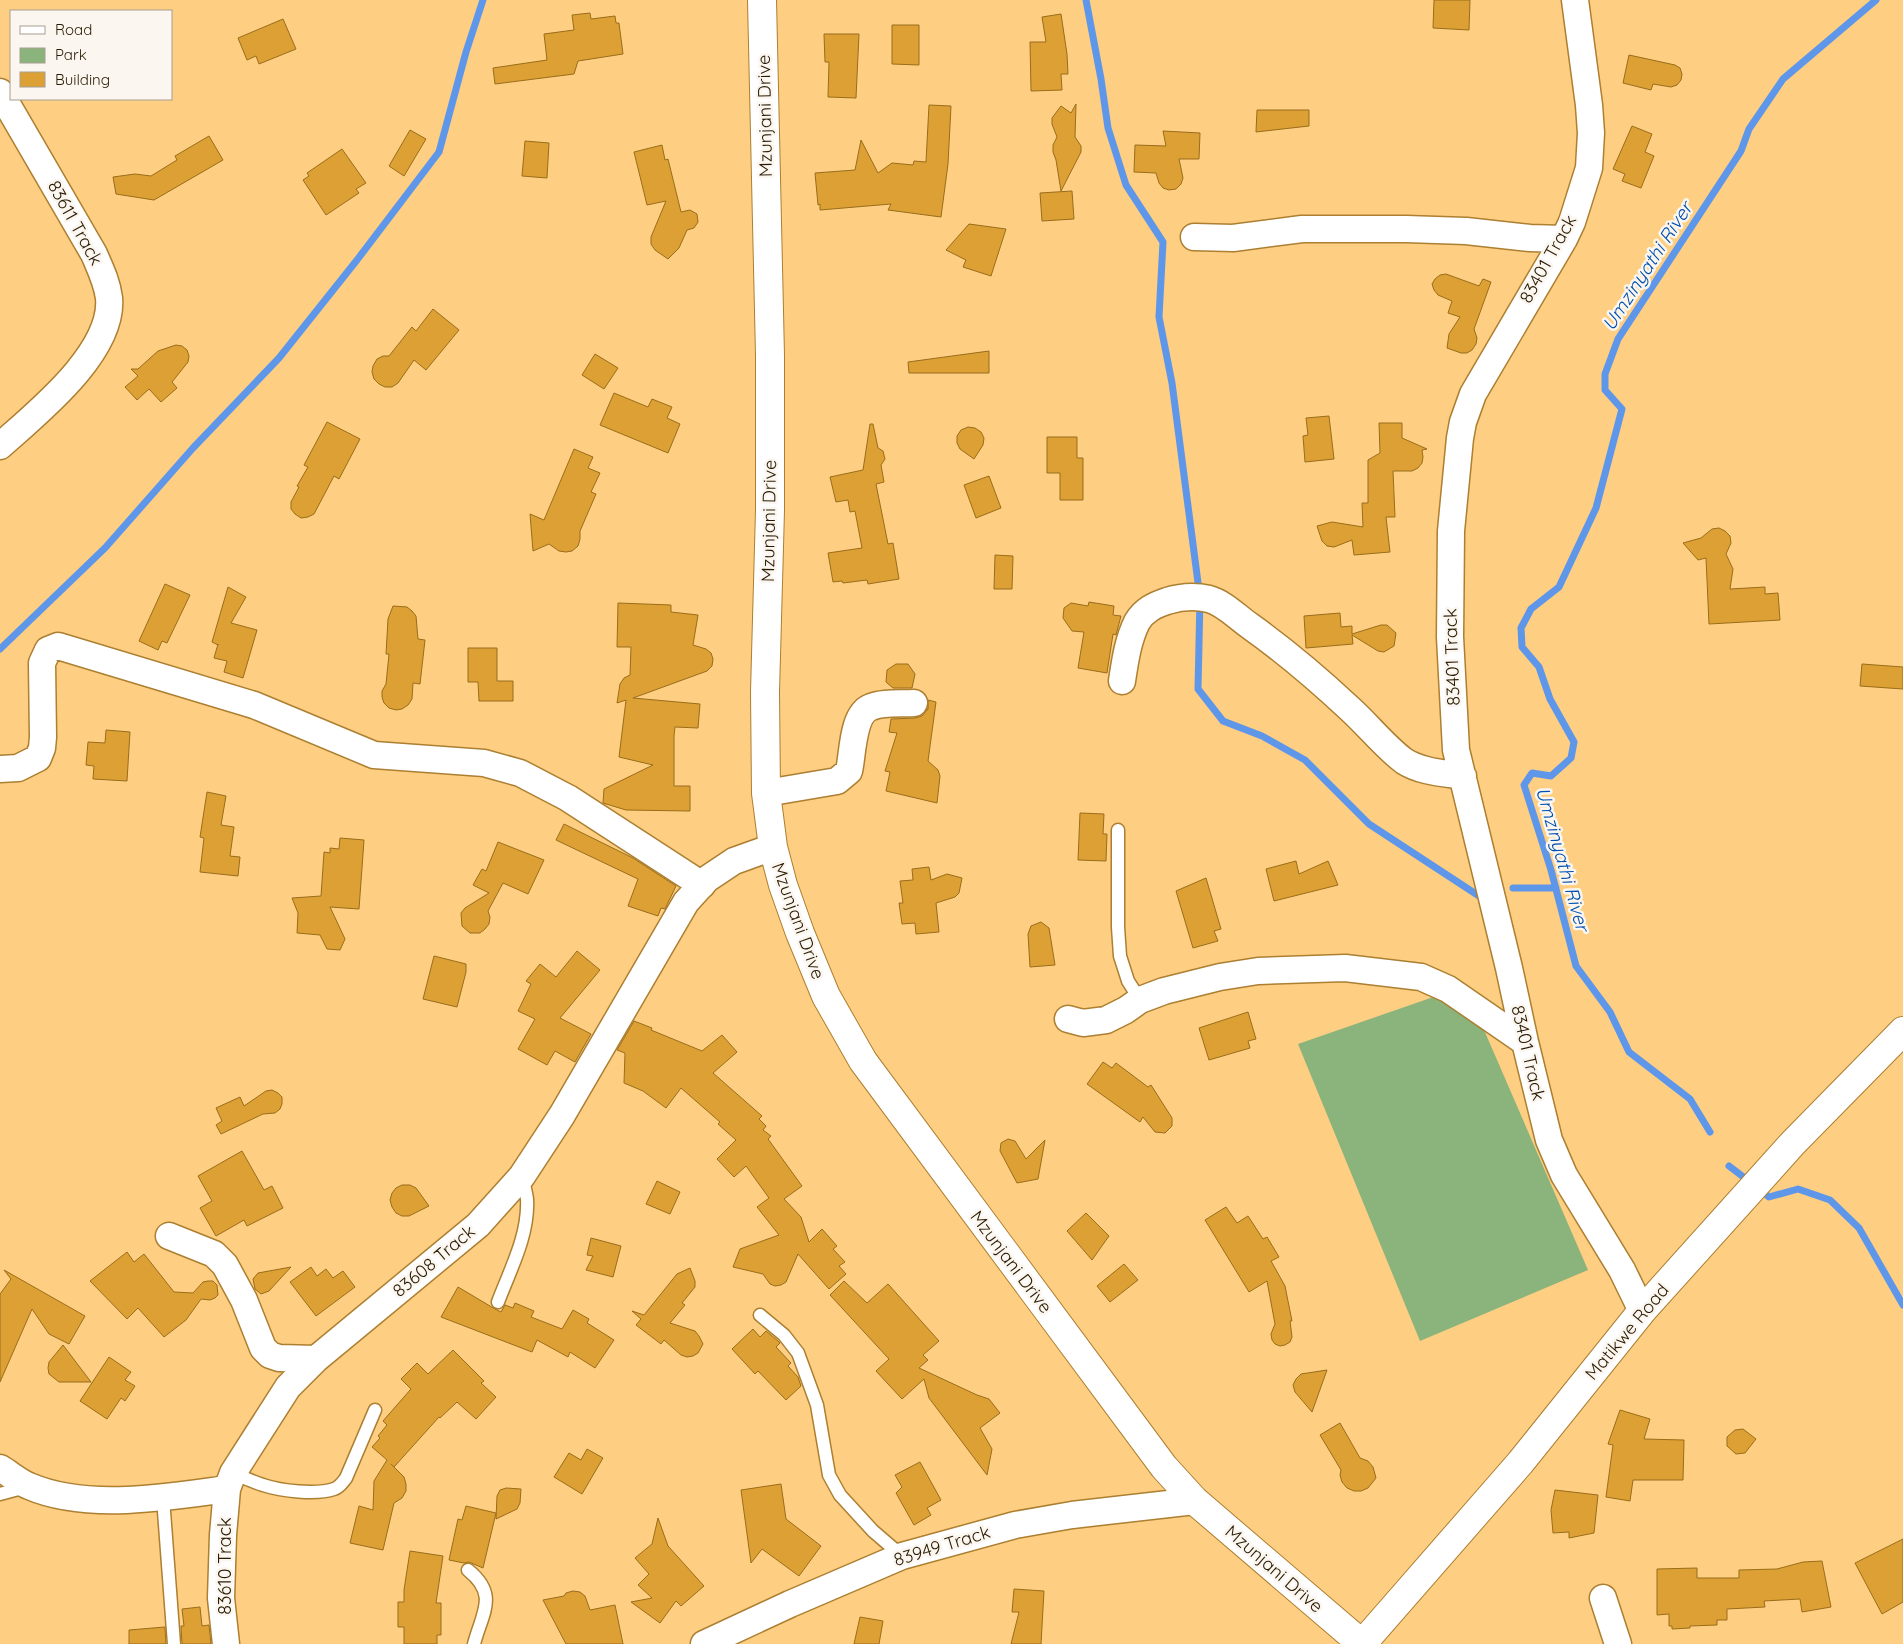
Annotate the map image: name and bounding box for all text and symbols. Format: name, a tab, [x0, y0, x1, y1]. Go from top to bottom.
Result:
legend	[10, 10, 172, 100]
text: Road	[55, 20, 92, 39]
text: Park	[55, 45, 87, 64]
street label: Mzunjani Drive	[752, 55, 777, 177]
text: Building	[55, 70, 110, 89]
street label: 83611 Track	[43, 176, 108, 269]
water label: Umzinyathi River	[1596, 195, 1699, 335]
street label: 83401 Track	[1514, 211, 1581, 307]
street label: Mzunjani Drive	[756, 460, 781, 582]
street label: 83401 Track	[1438, 608, 1465, 706]
water label: Umzinyathi River	[1531, 784, 1596, 936]
street label: Mzunjani Drive	[767, 859, 830, 982]
street label: 83401 Track	[1506, 1003, 1551, 1103]
street label: Mzunjani Drive	[965, 1206, 1057, 1318]
street label: 83608 Track	[388, 1219, 480, 1302]
street label: Matikwe Road	[1580, 1279, 1674, 1385]
street label: 83610 Track	[213, 1517, 236, 1615]
street label: 83949 Track	[891, 1520, 993, 1571]
street label: Mzunjani Drive	[1221, 1520, 1328, 1617]

